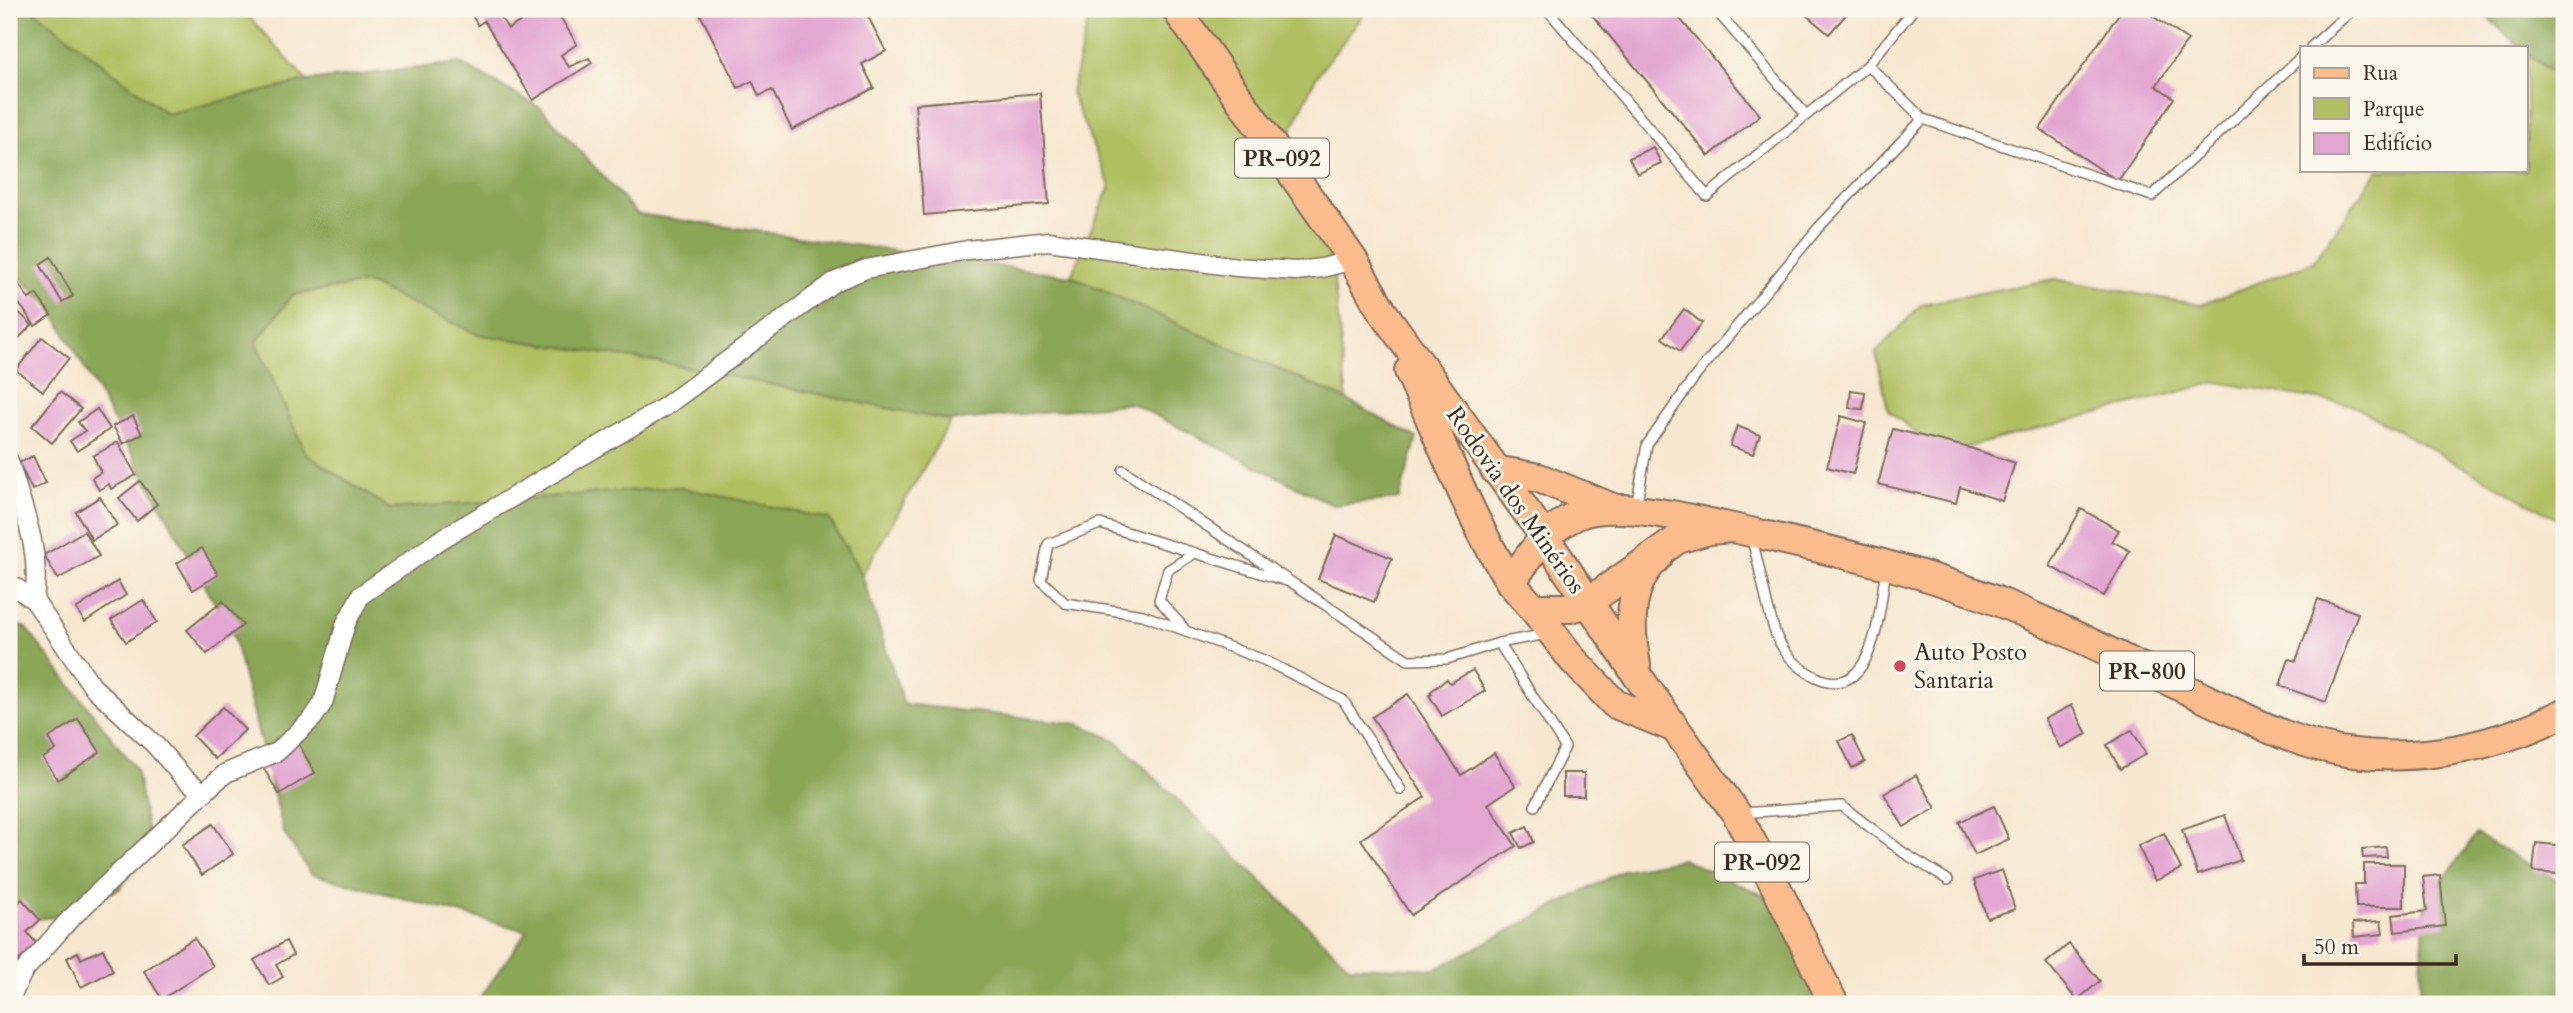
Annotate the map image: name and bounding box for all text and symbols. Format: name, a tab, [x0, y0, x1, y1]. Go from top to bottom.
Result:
legend	[2300, 46, 2528, 172]
text: Rua	[2363, 59, 2398, 88]
text: Parque	[2363, 95, 2424, 124]
text: Edifício	[2363, 129, 2432, 158]
road number: PR-092	[1235, 139, 1329, 178]
street label: Rodovia dos Minérios	[1439, 400, 1593, 601]
place label: Auto Posto Santaria	[1914, 636, 2027, 697]
road number: PR-800	[2100, 652, 2194, 691]
marker: Auto Posto Santaria	[1892, 658, 1908, 674]
road number: PR-092	[1715, 842, 1809, 882]
scale bar	[2304, 922, 2456, 966]
text: 50 m	[2314, 933, 2359, 962]

